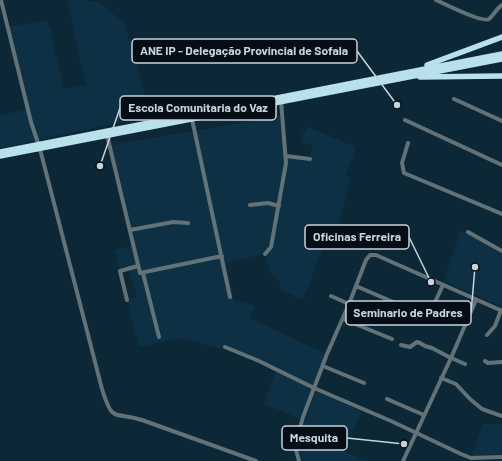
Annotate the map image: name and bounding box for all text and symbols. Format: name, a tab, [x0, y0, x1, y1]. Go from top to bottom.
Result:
callout: ANE IP - Delegação Provincial de Sofala	[132, 39, 357, 63]
text: ANE IP - Delegação Provincial de Sofala	[140, 43, 348, 57]
callout: Escola Comunitaria do Vaz	[120, 96, 276, 120]
text: Escola Comunitaria do Vaz	[128, 100, 268, 114]
callout: Oficinas Ferreira	[305, 225, 409, 249]
text: Oficinas Ferreira	[313, 229, 401, 243]
callout: Seminario de Padres	[346, 301, 471, 325]
text: Seminario de Padres	[353, 305, 463, 319]
callout: Mesquita	[282, 426, 347, 450]
text: Mesquita	[290, 430, 338, 444]

